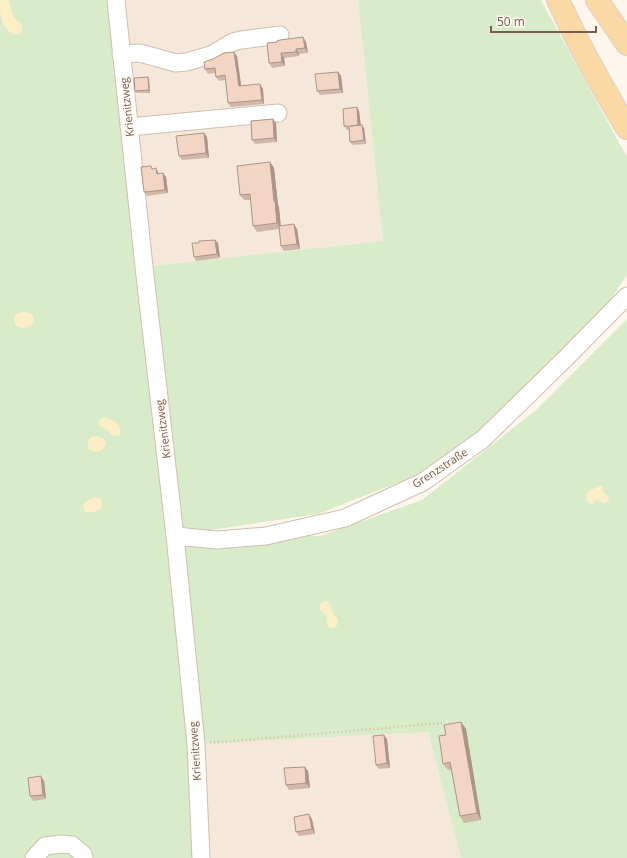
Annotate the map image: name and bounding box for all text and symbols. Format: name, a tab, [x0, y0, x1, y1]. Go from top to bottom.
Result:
scale bar	[491, 8, 596, 34]
text: 50 m	[497, 13, 525, 30]
street label: Krienitzweg	[116, 77, 137, 137]
street label: Krienitzweg	[151, 399, 174, 459]
street label: Grenzstraße	[409, 444, 470, 491]
street label: Krienitzweg	[185, 721, 204, 781]

